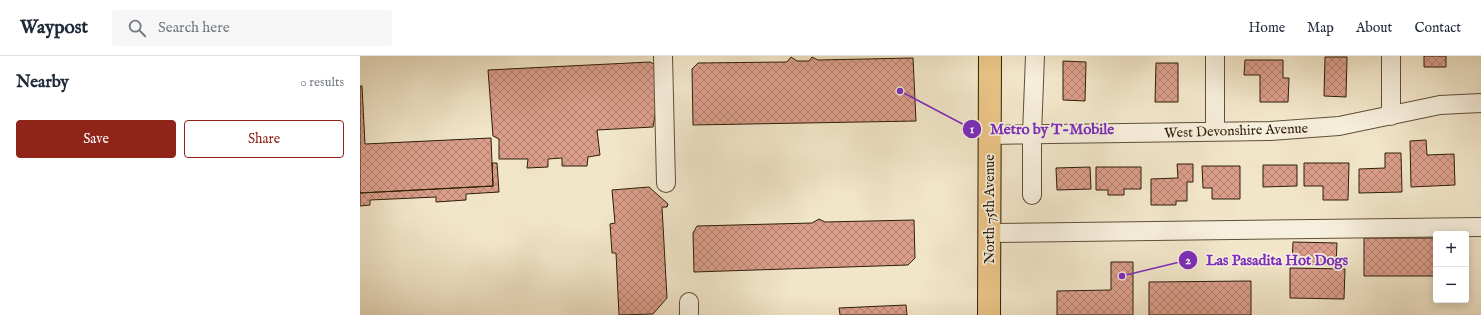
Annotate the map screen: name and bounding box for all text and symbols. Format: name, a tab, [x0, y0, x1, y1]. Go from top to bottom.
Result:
search box	[112, 10, 392, 46]
text: Waypost	[20, 16, 88, 40]
icon: search	[126, 17, 148, 39]
text: Search here	[158, 18, 230, 37]
text: Home	[1249, 19, 1285, 37]
text: Map	[1307, 19, 1334, 37]
text: About	[1356, 19, 1392, 37]
text: Contact	[1414, 19, 1461, 37]
text: Nearby	[16, 72, 69, 93]
text: 0 results	[300, 74, 344, 91]
callout: Metro by T-Mobile	[962, 115, 1122, 142]
street label: West Devonshire Avenue	[1164, 119, 1309, 143]
button: Save	[16, 120, 176, 158]
button: Share	[184, 120, 344, 158]
text: Metro by T-Mobile	[990, 120, 1114, 139]
text: 1	[970, 122, 975, 137]
street label: North 75th Avenue	[981, 154, 999, 264]
map controls	[1433, 231, 1469, 303]
button: +	[1433, 231, 1469, 267]
callout: Las Pasadita Hot Dogs	[1178, 246, 1356, 273]
text: Las Pasadita Hot Dogs	[1206, 251, 1349, 270]
text: 2	[1185, 253, 1191, 268]
button: −	[1433, 267, 1469, 303]

